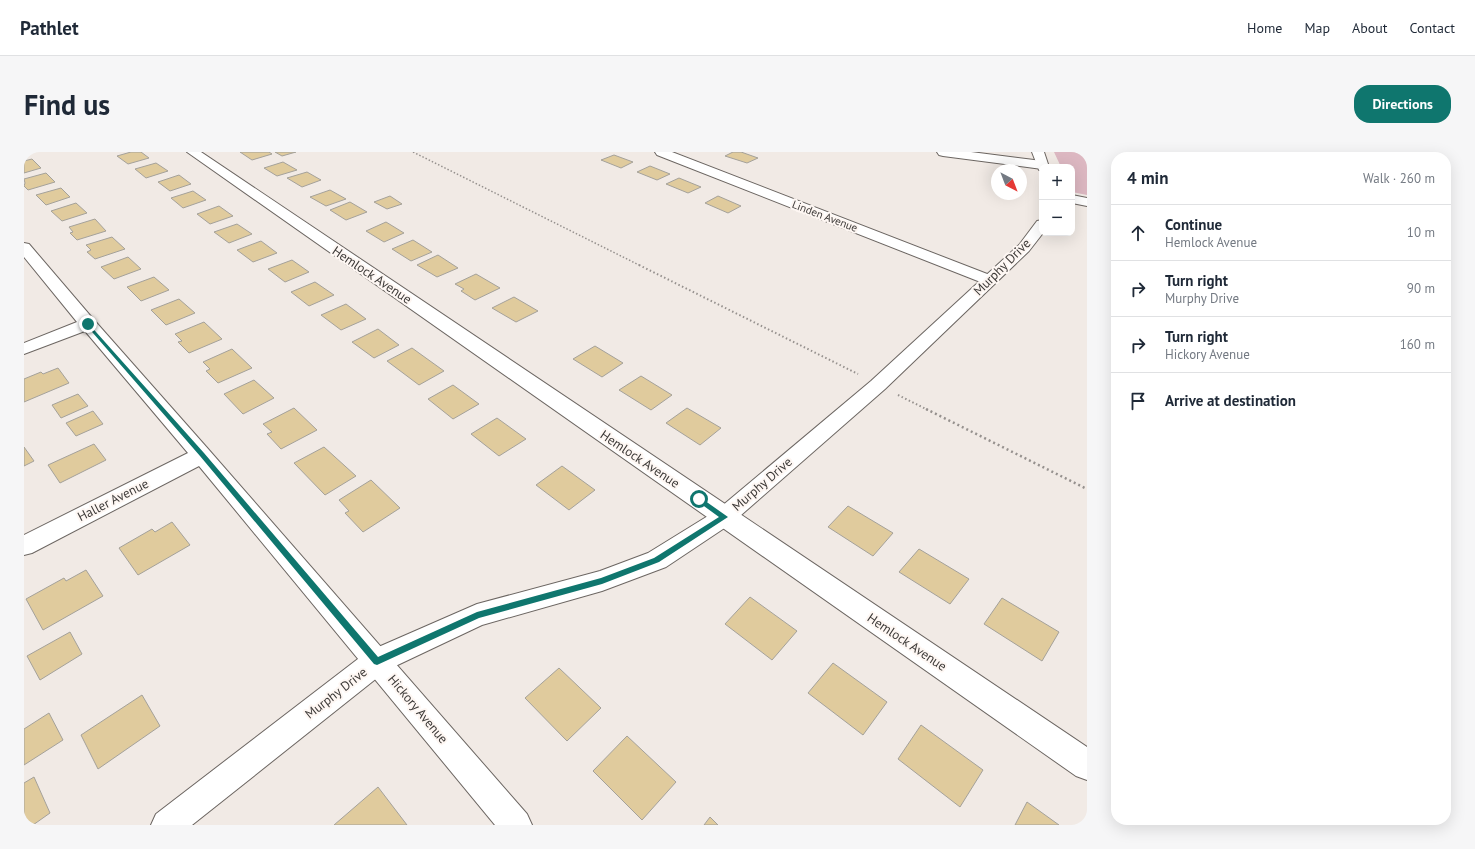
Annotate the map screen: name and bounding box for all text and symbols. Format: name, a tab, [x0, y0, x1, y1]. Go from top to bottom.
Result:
text: Pathlet	[20, 16, 79, 40]
text: Home	[1247, 19, 1282, 37]
text: Map	[1304, 19, 1330, 37]
text: About	[1352, 19, 1388, 37]
text: Contact	[1410, 19, 1455, 37]
button: Directions	[1354, 85, 1451, 123]
text: Find us	[24, 86, 110, 123]
north arrow	[991, 164, 1027, 200]
map controls	[1039, 164, 1075, 236]
button: +	[1039, 164, 1075, 200]
text: 4 min	[1127, 167, 1168, 189]
text: Walk · 260 m	[1363, 170, 1435, 187]
street label: Linden Avenue	[790, 197, 860, 235]
button: −	[1039, 200, 1075, 236]
text: Continue	[1165, 215, 1222, 234]
icon: ahead	[1127, 222, 1149, 244]
text: 10 m	[1407, 224, 1435, 241]
text: Hemlock Avenue	[1165, 234, 1257, 251]
street label: Murphy Drive	[970, 235, 1034, 299]
street label: Hemlock Avenue	[329, 242, 415, 308]
text: Turn right	[1165, 271, 1228, 290]
icon: right	[1127, 278, 1149, 300]
text: 90 m	[1407, 280, 1435, 297]
text: Murphy Drive	[1165, 290, 1239, 307]
route end	[79, 315, 97, 333]
text: Turn right	[1165, 327, 1228, 346]
icon: right	[1127, 334, 1149, 356]
text: 160 m	[1400, 336, 1435, 353]
text: Hickory Avenue	[1165, 346, 1250, 363]
icon: arrive	[1127, 390, 1149, 412]
text: Arrive at destination	[1165, 391, 1296, 410]
street label: Hemlock Avenue	[597, 426, 683, 492]
street label: Murphy Drive	[728, 453, 796, 515]
street label: Haller Avenue	[75, 475, 151, 525]
route start	[690, 490, 708, 508]
street label: Hemlock Avenue	[864, 609, 950, 675]
street label: Murphy Drive	[302, 664, 370, 722]
street label: Hickory Avenue	[384, 671, 452, 747]

